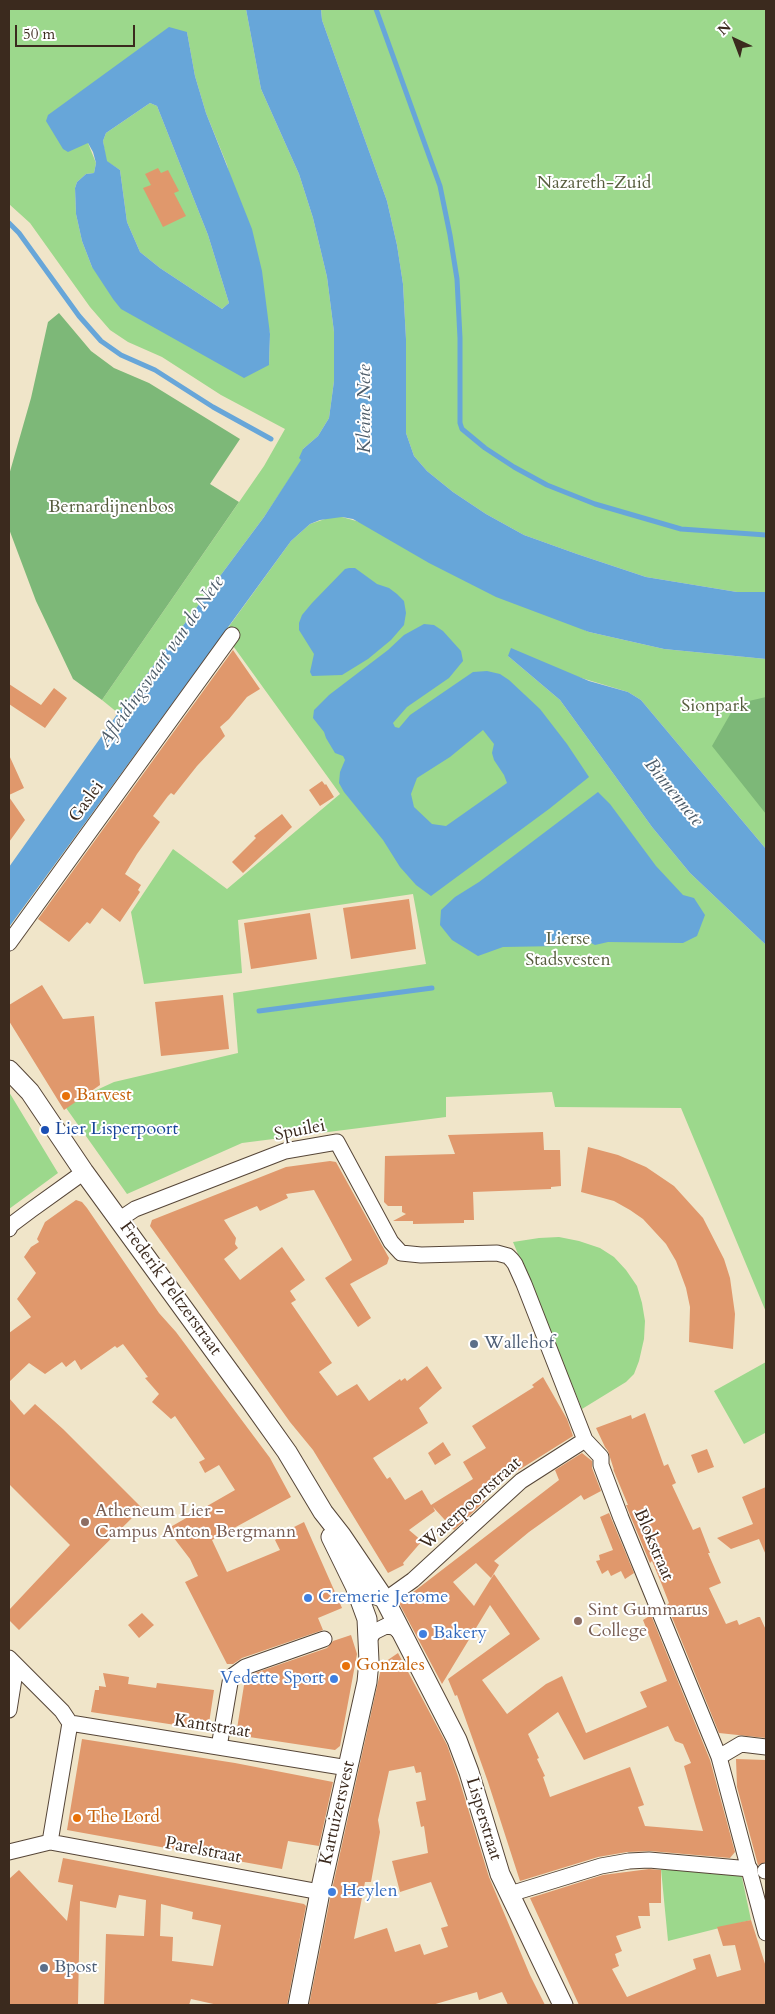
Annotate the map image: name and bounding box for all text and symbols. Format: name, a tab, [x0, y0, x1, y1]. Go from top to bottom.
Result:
scale bar	[18, 15, 138, 47]
north arrow	[710, 15, 760, 65]
text: N	[714, 18, 735, 40]
text: 50 m	[23, 24, 55, 44]
park label: Nazareth-Zuid	[537, 173, 651, 195]
water label: Kleine Nete	[355, 365, 377, 453]
park label: Bernardijnenbos	[48, 497, 174, 519]
water label: Afleidingsvaart van de Nete	[94, 572, 230, 752]
park label: Sionpark	[681, 696, 749, 718]
water label: Binnennete	[638, 754, 708, 832]
street label: Gaslei	[65, 777, 109, 827]
park label: Lierse Stadsvesten	[525, 929, 611, 972]
place label: Barvest	[76, 1085, 132, 1107]
marker: Barvest	[60, 1090, 72, 1102]
street label: Spuilei	[273, 1115, 327, 1147]
place label: Lier Lisperpoort	[55, 1119, 178, 1141]
marker: Lier Lisperpoort	[39, 1124, 51, 1136]
street label: Frederik Peltzerstraat	[114, 1218, 226, 1360]
place label: Wallehof	[484, 1333, 554, 1355]
marker: Wallehof	[468, 1338, 480, 1350]
street label: Waterpoortstraat	[416, 1453, 526, 1555]
place label: Atheneum Lier - Campus Anton Bergmann	[95, 1501, 296, 1544]
street label: Blokstraat	[628, 1506, 678, 1584]
marker: Atheneum Lier - Campus Anton Bergmann	[79, 1516, 91, 1528]
place label: Cremerie Jerome	[318, 1587, 448, 1609]
marker: Cremerie Jerome	[302, 1592, 314, 1604]
place label: Sint Gummarus College	[588, 1600, 708, 1642]
marker: Sint Gummarus College	[572, 1615, 584, 1627]
place label: Bakery	[433, 1623, 487, 1645]
marker: Bakery	[417, 1628, 429, 1640]
place label: Gonzales	[356, 1655, 425, 1677]
marker: Gonzales	[340, 1660, 352, 1672]
place label: Vedette Sport	[220, 1668, 324, 1690]
marker: Vedette Sport	[328, 1673, 340, 1685]
street label: Kantstraat	[172, 1710, 252, 1744]
street label: Kartuizersvest	[316, 1759, 360, 1867]
street label: Lisperstraat	[460, 1775, 506, 1863]
place label: The Lord	[87, 1807, 160, 1829]
marker: The Lord	[71, 1812, 83, 1824]
street label: Parelstraat	[163, 1833, 243, 1869]
place label: Heylen	[342, 1881, 398, 1903]
marker: Heylen	[326, 1886, 338, 1898]
place label: Bpost	[54, 1957, 97, 1979]
marker: Bpost	[38, 1962, 50, 1974]

